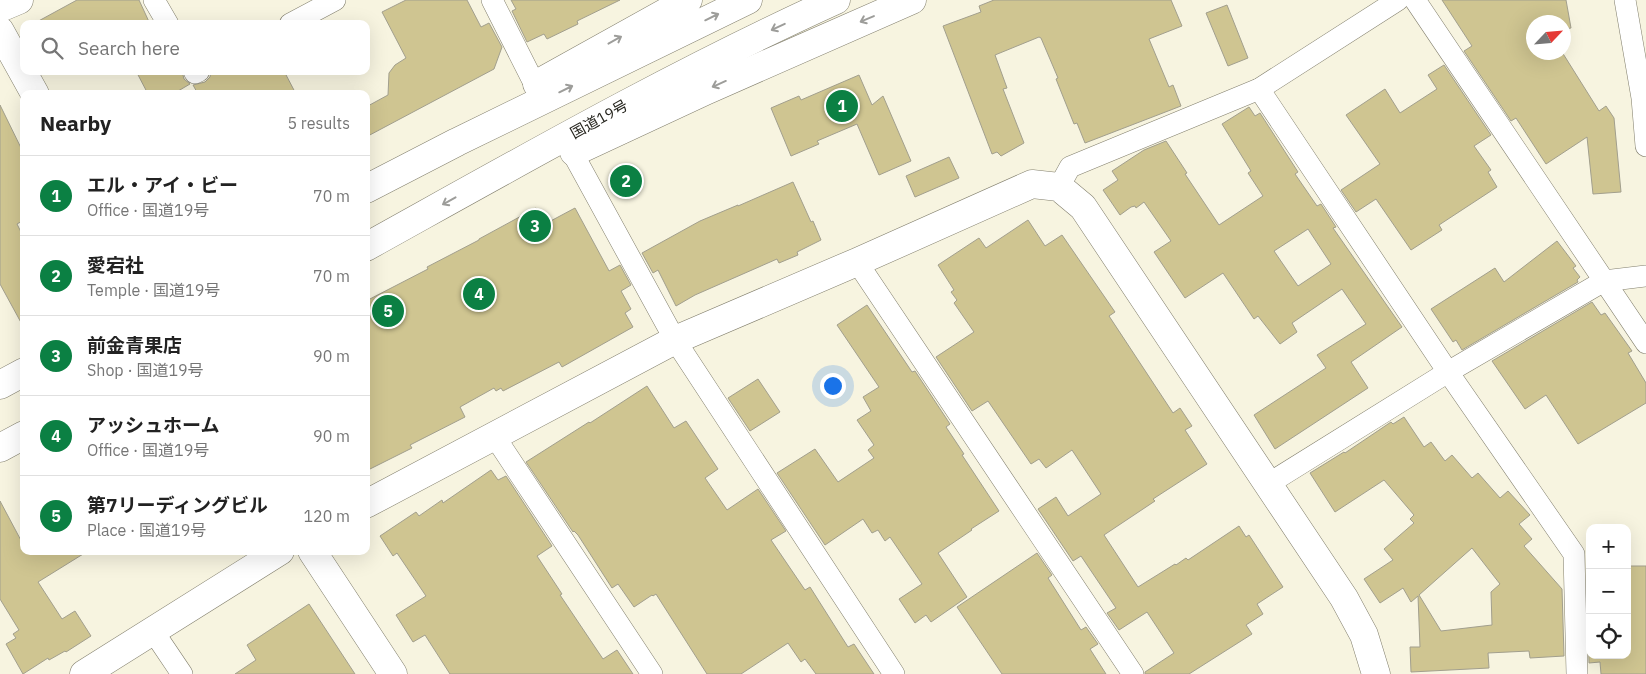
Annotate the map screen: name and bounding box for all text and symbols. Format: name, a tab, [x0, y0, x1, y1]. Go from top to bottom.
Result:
one-way arrow	[704, 12, 719, 21]
one-way arrow	[860, 15, 875, 25]
north arrow	[1526, 15, 1571, 60]
search box	[20, 20, 370, 75]
one-way arrow	[771, 23, 786, 32]
icon: search	[38, 34, 66, 62]
one-way arrow	[608, 35, 622, 45]
text: Search here	[78, 36, 180, 60]
one-way arrow	[712, 80, 727, 90]
one-way arrow	[558, 84, 573, 93]
pin: 1	[826, 87, 858, 125]
street label: 国道19号	[567, 95, 631, 143]
text: Nearby	[40, 109, 111, 137]
text: 5 results	[287, 113, 350, 133]
pin: 2	[610, 162, 642, 200]
text: エル・アイ・ビー	[87, 173, 238, 197]
text: 1	[51, 186, 61, 206]
text: 70 m	[313, 186, 350, 206]
one-way arrow	[443, 197, 457, 207]
text: Office · 国道19号	[87, 200, 209, 220]
pin: 3	[519, 207, 551, 245]
text: 愛宕社	[87, 253, 144, 277]
text: 2	[51, 266, 61, 286]
text: 70 m	[313, 266, 350, 286]
pin: 4	[463, 275, 495, 313]
text: Temple · 国道19号	[87, 280, 220, 300]
pin: 5	[372, 292, 404, 330]
text: 前金青果店	[87, 333, 182, 357]
text: 3	[51, 346, 61, 366]
text: 90 m	[313, 346, 350, 366]
text: Shop · 国道19号	[87, 360, 204, 380]
your location	[820, 373, 846, 399]
text: アッシュホーム	[87, 413, 219, 437]
text: 4	[51, 426, 61, 446]
text: 90 m	[313, 426, 350, 446]
text: Office · 国道19号	[87, 440, 209, 460]
text: 第7リーディングビル	[87, 493, 268, 517]
text: 5	[51, 506, 61, 526]
text: 120 m	[303, 506, 350, 526]
text: Place · 国道19号	[87, 520, 206, 540]
map controls	[1586, 524, 1631, 659]
button: +	[1586, 524, 1631, 569]
button: −	[1586, 569, 1631, 614]
button: locate	[1586, 614, 1631, 659]

